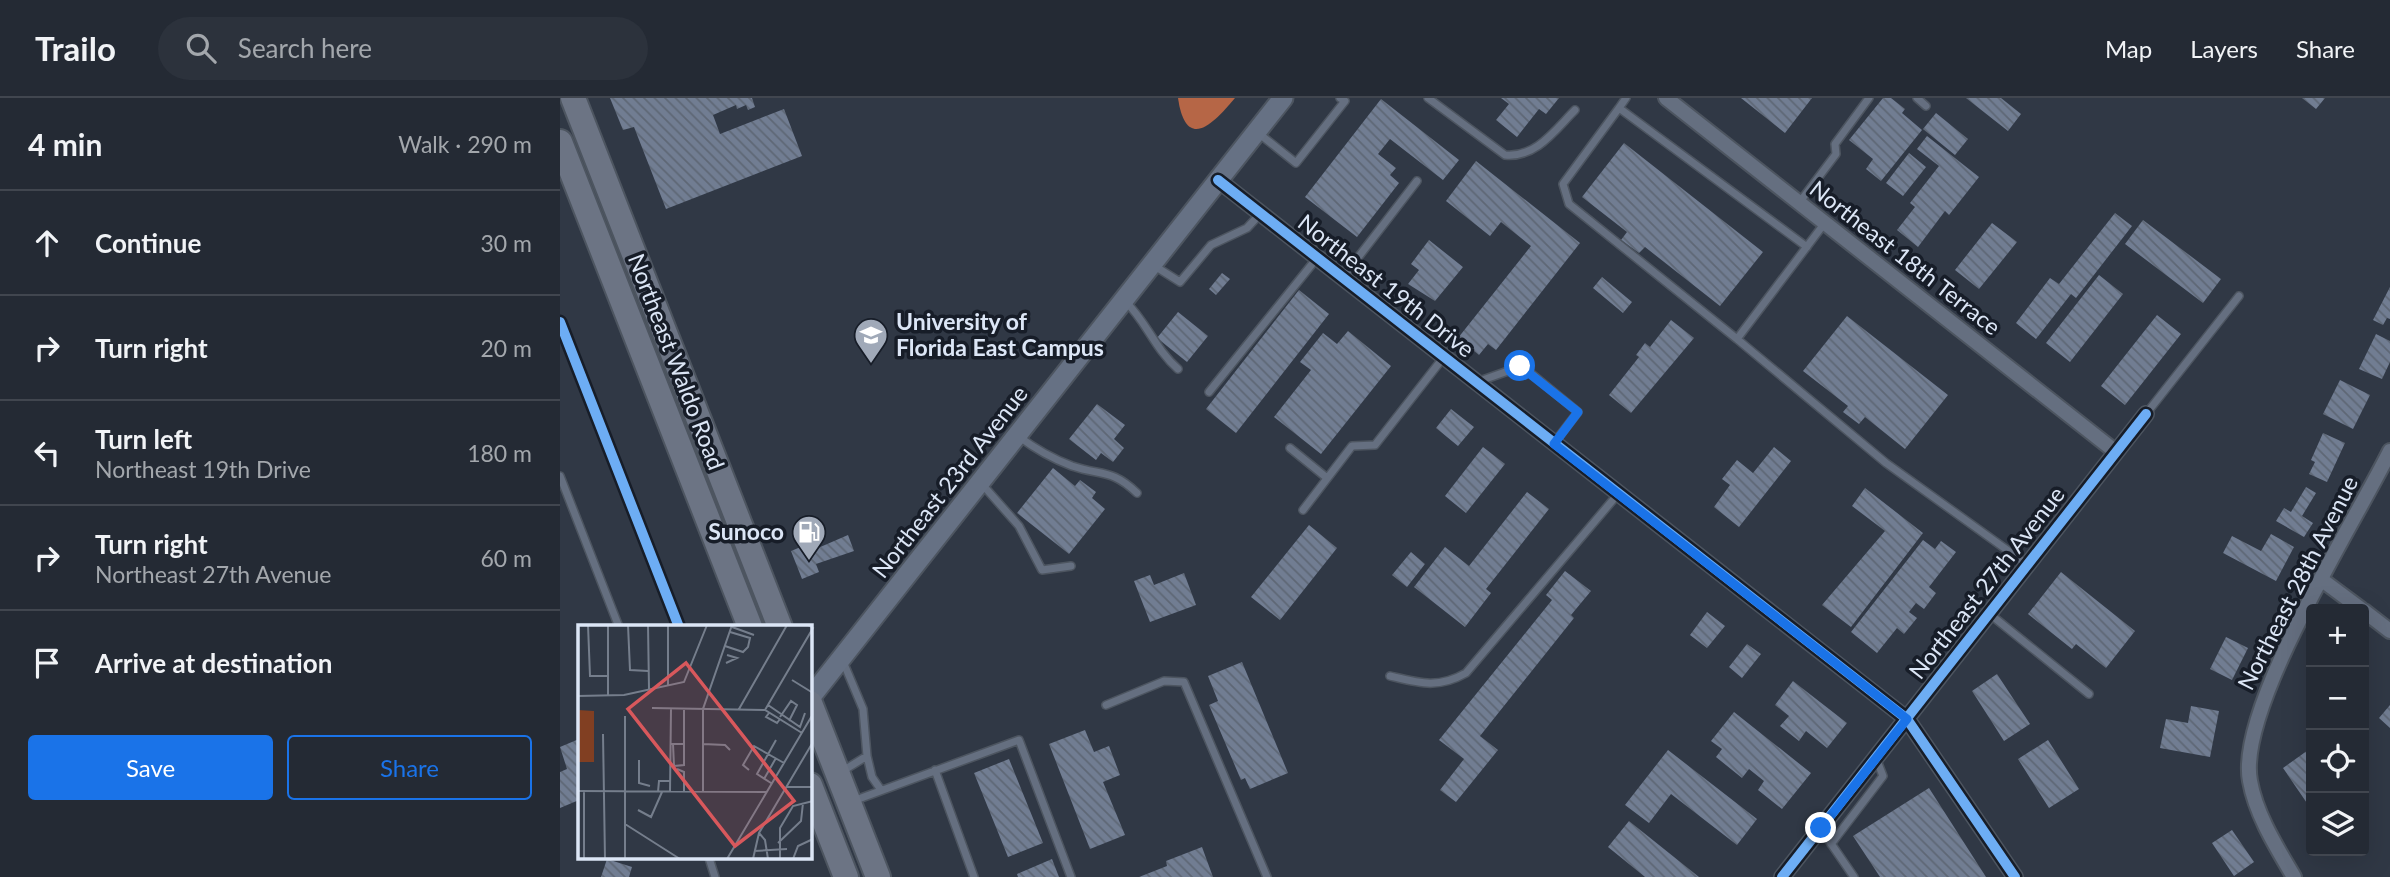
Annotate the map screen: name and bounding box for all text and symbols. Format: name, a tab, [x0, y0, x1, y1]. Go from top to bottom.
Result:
search box	[158, 17, 648, 80]
text: Trailo	[35, 28, 116, 68]
icon: search	[182, 29, 220, 67]
text: Search here	[238, 32, 372, 64]
text: Map	[2105, 34, 2152, 63]
text: Layers	[2190, 34, 2258, 63]
text: Share	[2296, 34, 2355, 63]
text: 4 min	[28, 126, 102, 162]
text: Walk · 290 m	[398, 130, 532, 158]
street label: Northeast 18th Terrace	[1805, 174, 2006, 340]
street label: Northeast 19th Drive	[1293, 208, 1480, 363]
icon: ahead	[28, 224, 66, 262]
text: Continue	[95, 227, 201, 259]
text: 30 m	[481, 229, 532, 257]
street label: Northeast Waldo Road	[623, 250, 731, 474]
place label: University of Florida East Campus	[896, 307, 1104, 361]
school or university icon: University of Florida East Campus	[852, 316, 890, 365]
icon: right	[28, 329, 66, 367]
text: Turn right	[95, 332, 208, 364]
text: 20 m	[481, 334, 532, 362]
route start	[1504, 350, 1535, 381]
street label: Northeast 23rd Avenue	[865, 380, 1033, 583]
text: Turn left	[95, 423, 192, 455]
icon: left	[28, 434, 66, 472]
text: 180 m	[467, 439, 532, 467]
text: Northeast 19th Drive	[95, 455, 311, 483]
street label: Northeast 28th Avenue	[2231, 471, 2363, 694]
street label: Northeast 27th Avenue	[1902, 481, 2070, 684]
fuel station icon: Sunoco	[790, 513, 828, 562]
place label: Sunoco	[708, 517, 784, 545]
text: Turn right	[95, 528, 208, 560]
icon: right	[28, 539, 66, 577]
text: 60 m	[481, 544, 532, 572]
text: Northeast 27th Avenue	[95, 560, 331, 588]
map controls	[2306, 604, 2369, 856]
button: +	[2306, 604, 2369, 667]
inset map	[578, 625, 812, 860]
icon: arrive	[28, 644, 66, 682]
text: Arrive at destination	[95, 647, 332, 679]
button: −	[2306, 667, 2369, 730]
button: locate	[2306, 730, 2369, 793]
button: Save	[28, 735, 273, 800]
button: Share	[287, 735, 532, 800]
button: layers	[2306, 793, 2369, 856]
route end	[1805, 812, 1836, 843]

